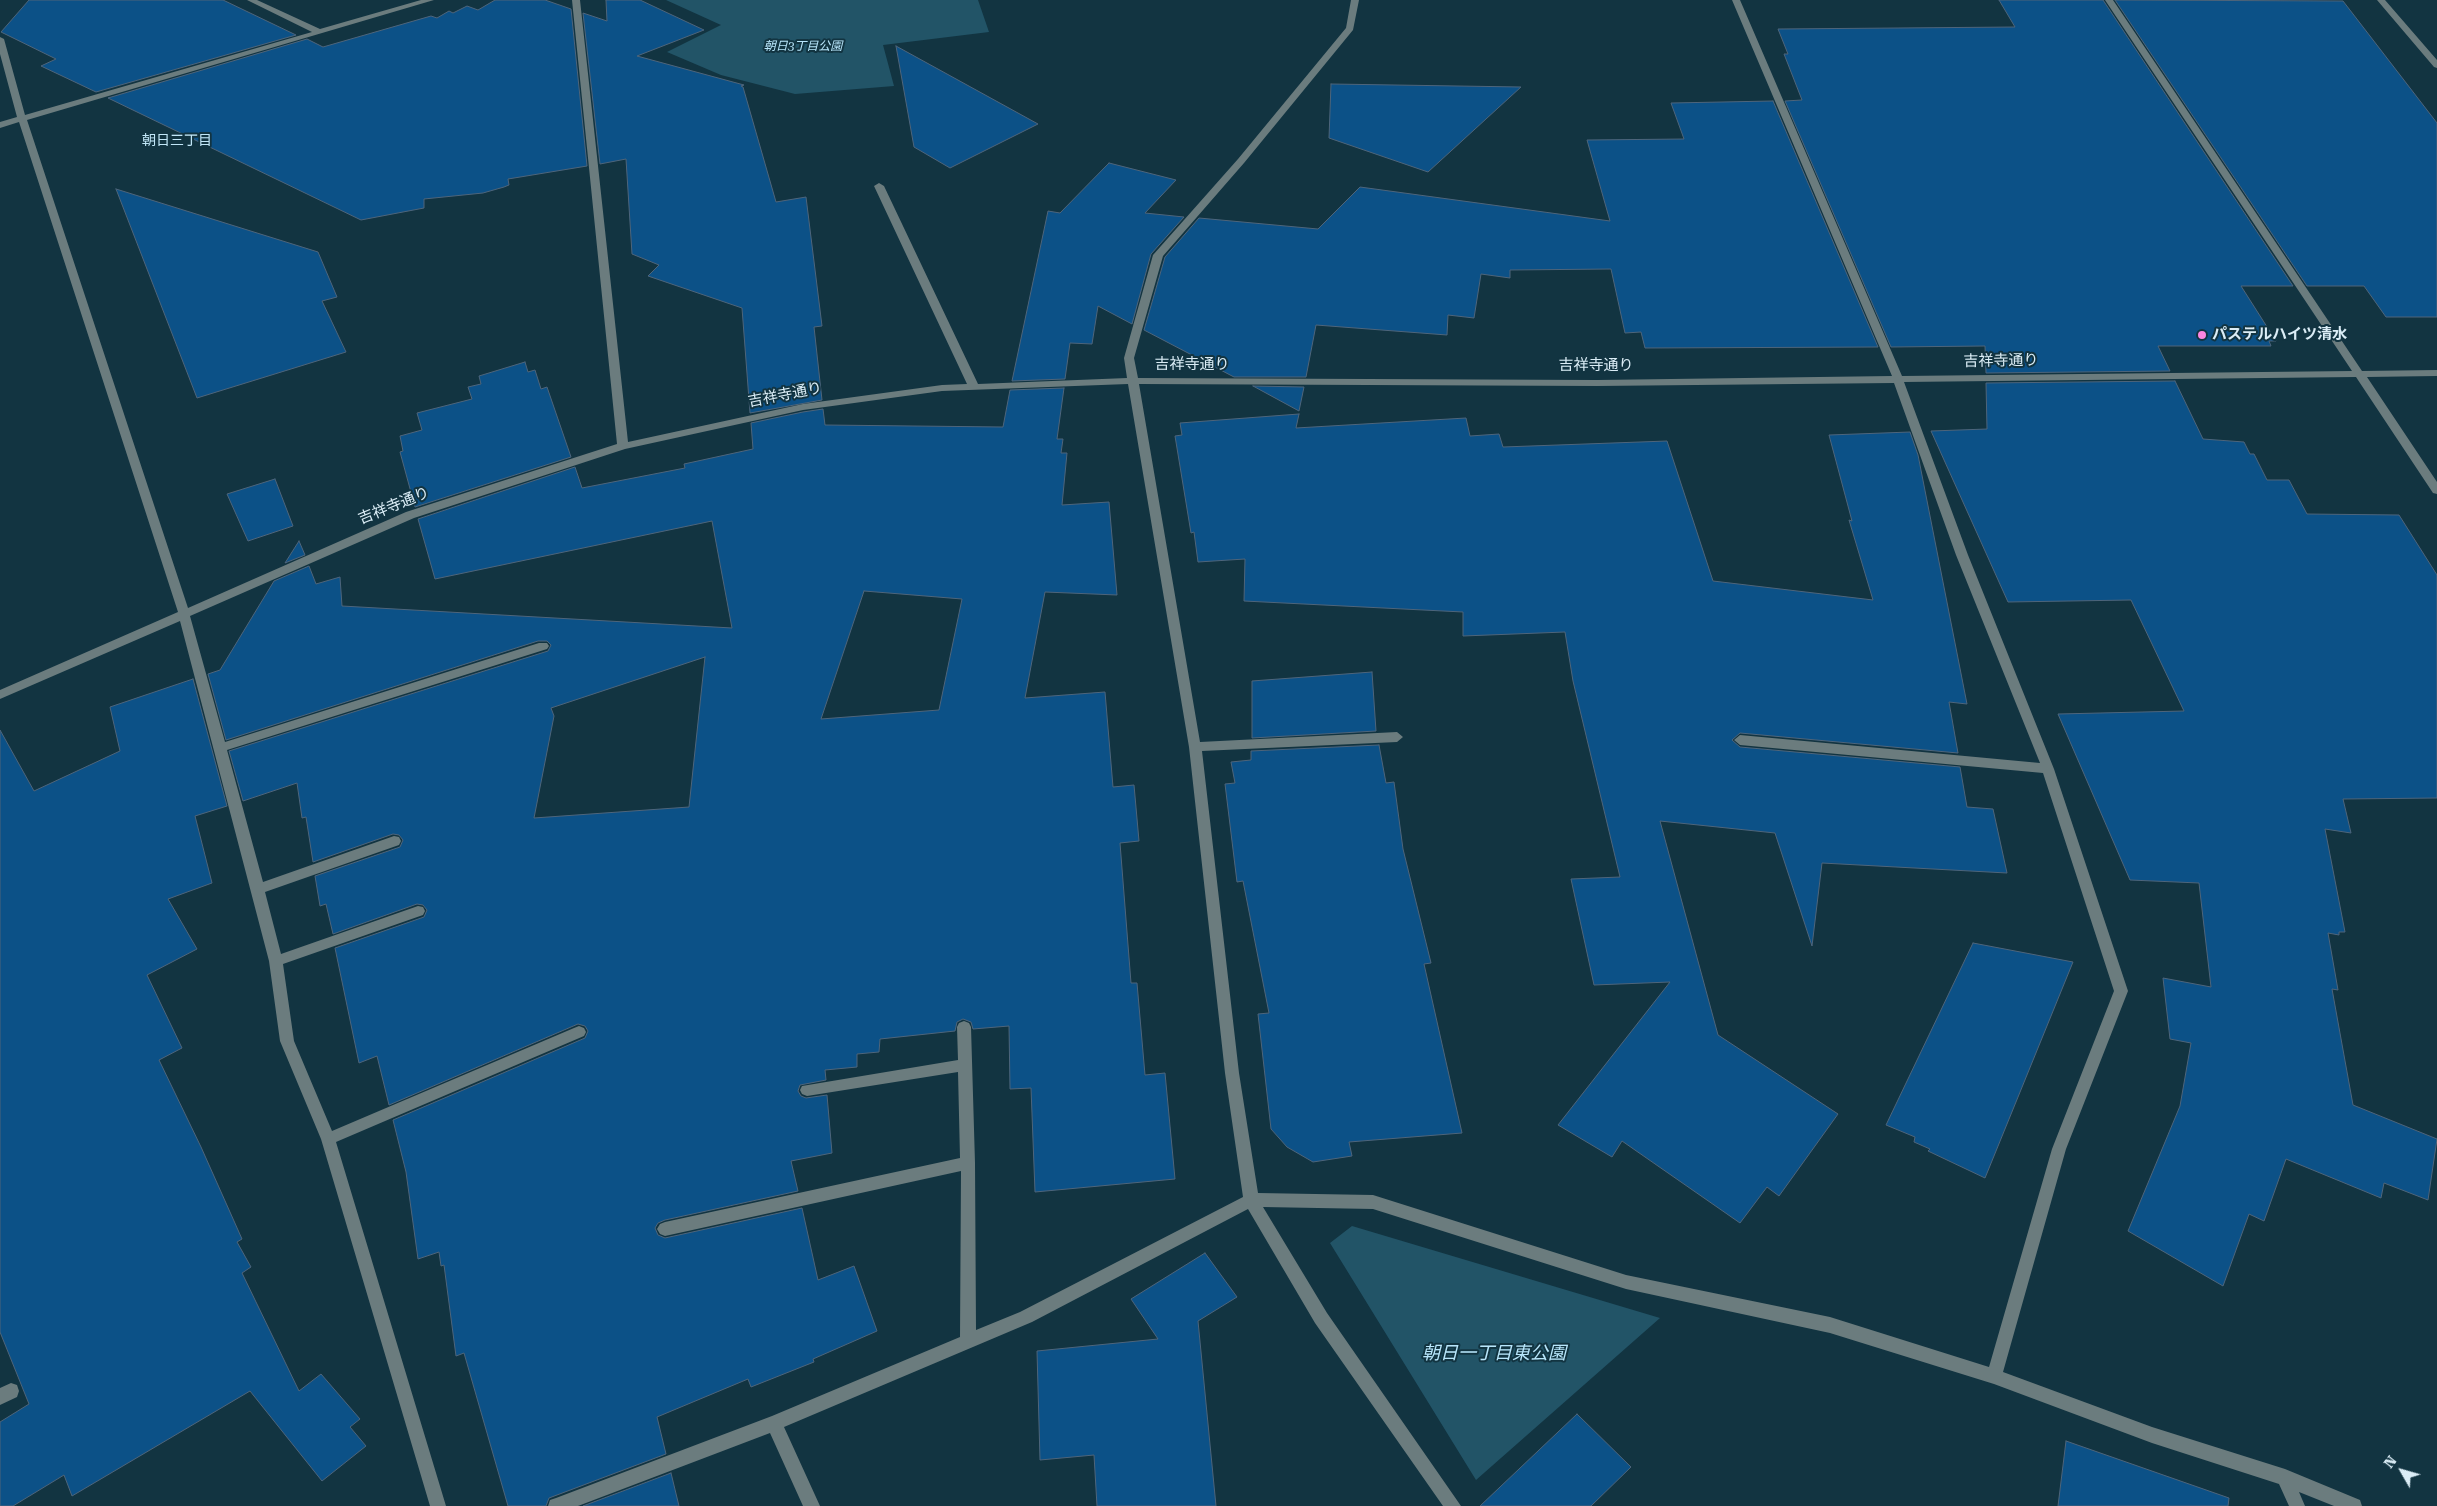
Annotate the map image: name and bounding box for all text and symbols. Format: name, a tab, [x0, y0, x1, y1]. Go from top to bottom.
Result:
park label: 朝日3丁目公園	[764, 39, 842, 53]
district label: 朝日三丁目	[142, 133, 212, 149]
place label: パステルハイツ清水	[2212, 326, 2347, 344]
marker: パステルハイツ清水	[2196, 329, 2208, 341]
street label: 吉祥寺通り	[1963, 351, 2039, 371]
street label: 吉祥寺通り	[1155, 356, 1229, 374]
street label: 吉祥寺通り	[1559, 357, 1633, 375]
street label: 吉祥寺通り	[746, 379, 824, 411]
street label: 吉祥寺通り	[356, 484, 432, 528]
park label: 朝日一丁目東公園	[1422, 1343, 1566, 1365]
north arrow	[2377, 1446, 2427, 1496]
text: N	[2381, 1453, 2400, 1471]

